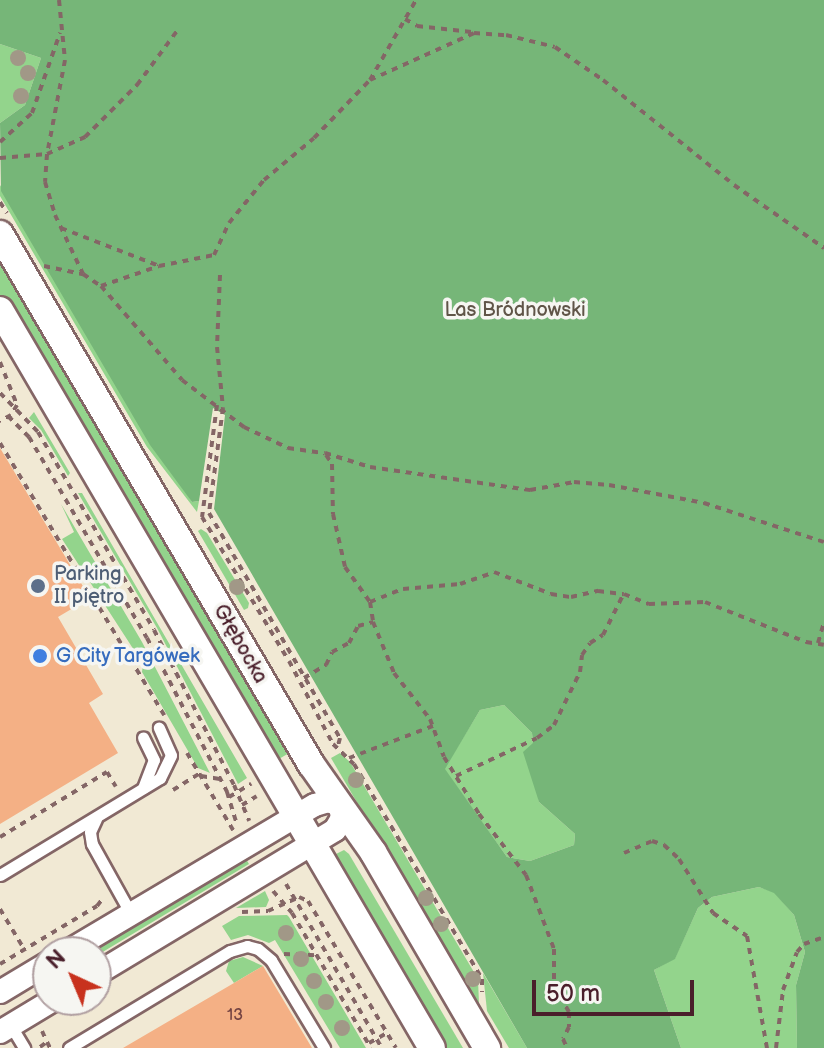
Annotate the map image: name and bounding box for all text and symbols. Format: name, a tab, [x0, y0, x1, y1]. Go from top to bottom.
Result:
park label: Las Bródnowski	[444, 298, 586, 322]
place label: Parking II piętro	[54, 562, 124, 609]
marker: Parking II piętro	[29, 577, 47, 595]
street label: Głębocka	[208, 600, 272, 688]
place label: G City Targówek	[56, 644, 202, 668]
marker: G City Targówek	[31, 647, 49, 665]
north arrow	[32, 936, 112, 1016]
text: N	[41, 944, 72, 975]
scale bar	[536, 964, 698, 1014]
text: 50 m	[546, 979, 600, 1008]
house number: 13	[227, 1006, 243, 1026]

